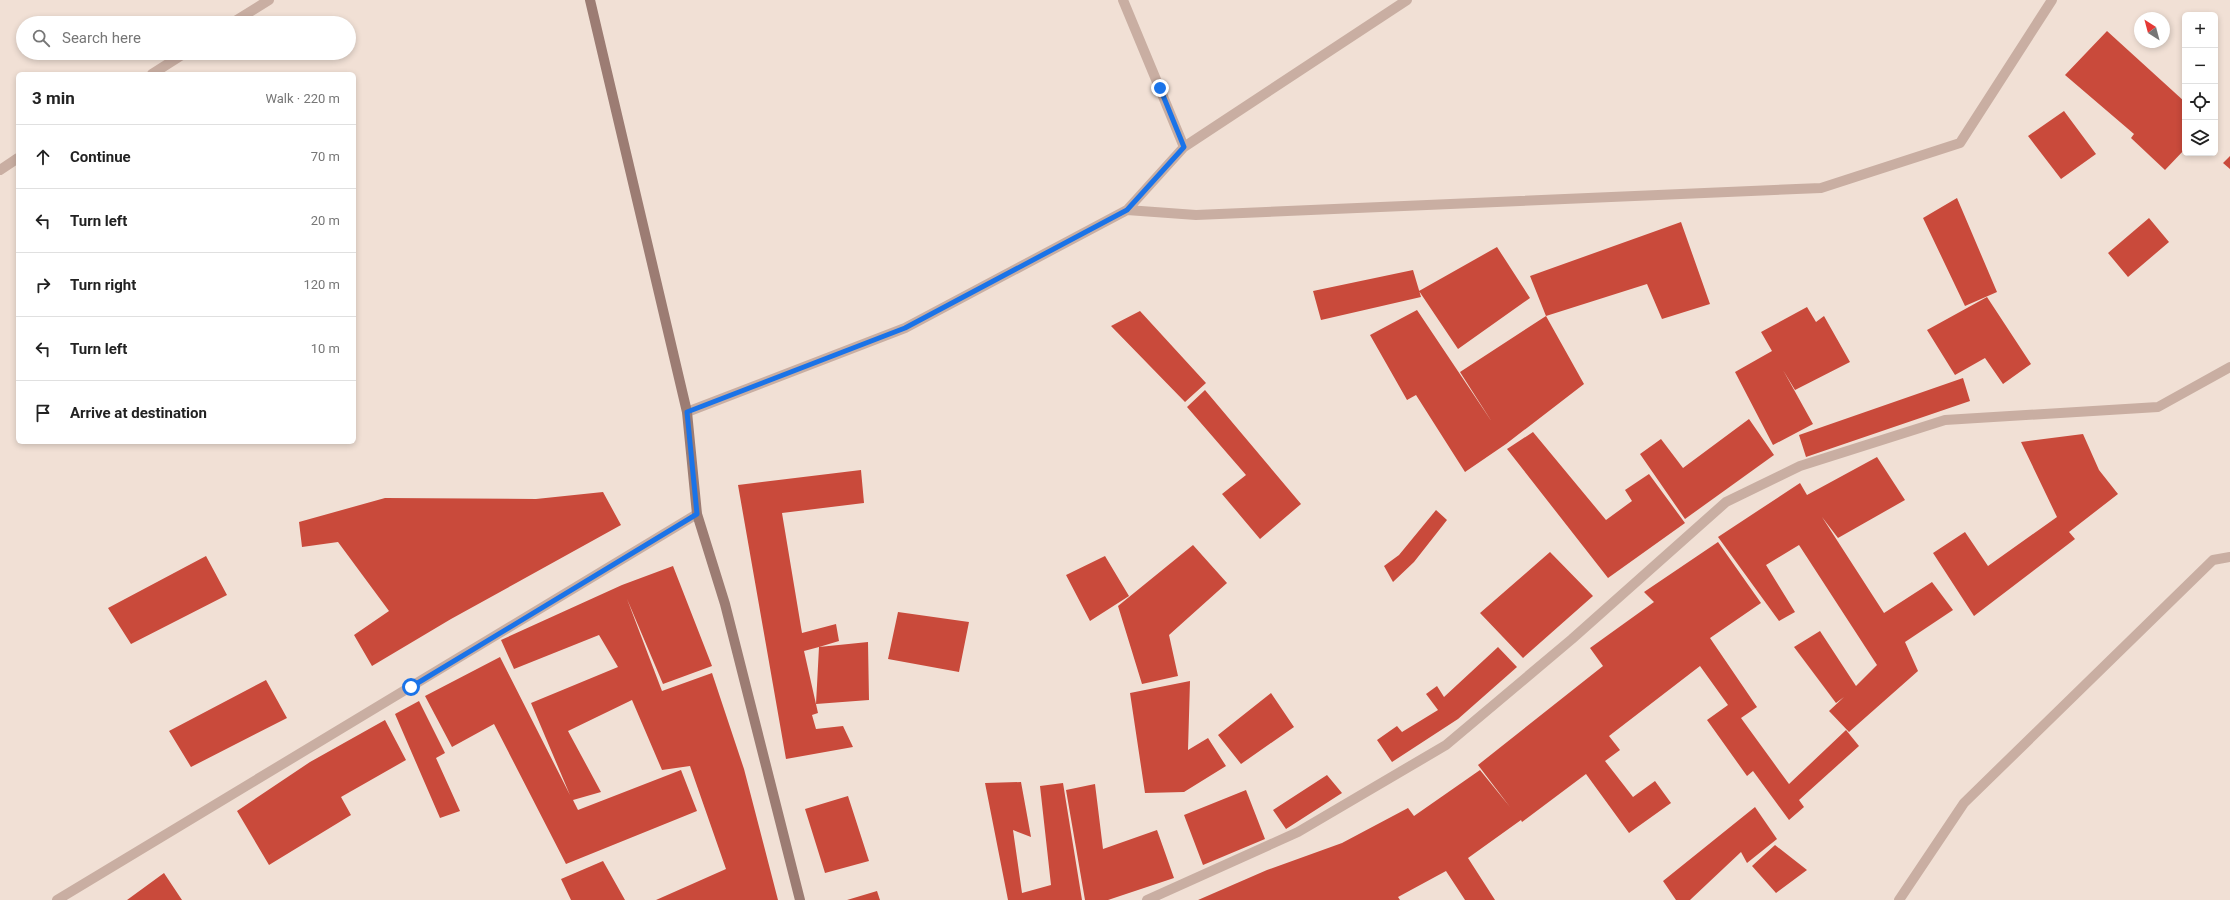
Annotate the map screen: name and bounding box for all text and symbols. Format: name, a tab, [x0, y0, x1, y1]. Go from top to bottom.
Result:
north arrow	[2134, 12, 2170, 48]
map controls	[2182, 12, 2218, 156]
button: +	[2182, 12, 2218, 48]
search box	[16, 16, 356, 60]
icon: search	[30, 27, 52, 49]
text: Search here	[62, 29, 141, 47]
button: −	[2182, 48, 2218, 84]
route end	[1151, 79, 1169, 97]
button: locate	[2182, 84, 2218, 120]
text: 3 min	[32, 88, 75, 108]
text: Walk · 220 m	[265, 91, 340, 106]
button: layers	[2182, 120, 2218, 156]
icon: ahead	[32, 146, 54, 168]
text: Continue	[70, 148, 131, 166]
text: 70 m	[311, 149, 340, 164]
icon: left	[32, 210, 54, 232]
text: Turn left	[70, 212, 127, 230]
text: 20 m	[311, 213, 340, 228]
icon: right	[32, 274, 54, 296]
text: Turn right	[70, 276, 136, 294]
text: 120 m	[303, 277, 340, 292]
icon: left	[32, 338, 54, 360]
text: Turn left	[70, 340, 127, 358]
text: 10 m	[311, 341, 340, 356]
icon: arrive	[32, 402, 54, 424]
text: Arrive at destination	[70, 404, 207, 422]
route start	[402, 678, 420, 696]

